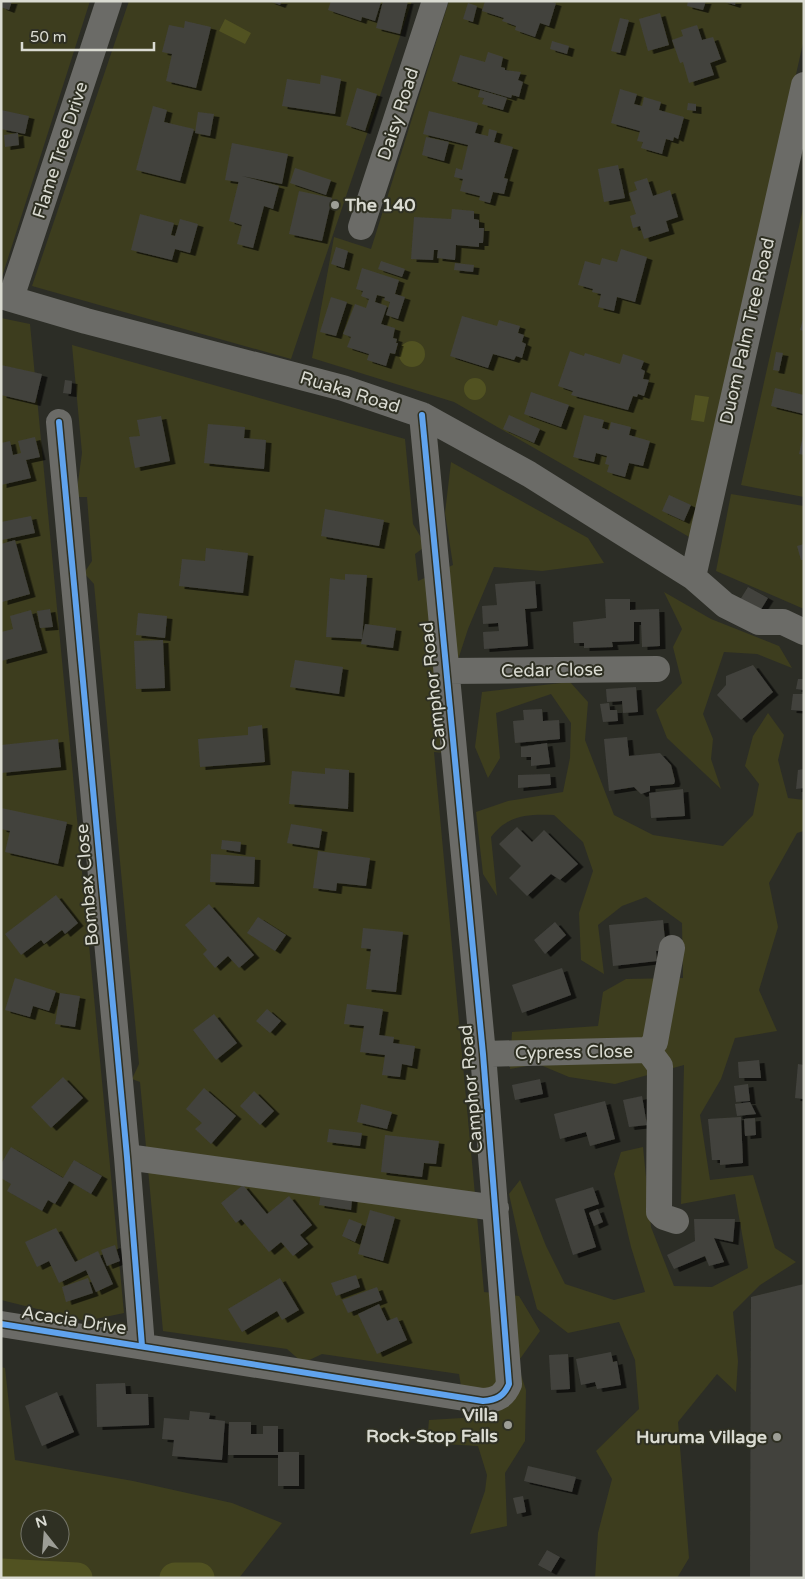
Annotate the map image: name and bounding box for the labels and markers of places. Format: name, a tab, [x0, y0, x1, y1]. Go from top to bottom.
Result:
place label: The 140	[344, 194, 416, 216]
marker: The 140	[329, 199, 341, 211]
place label: Villa Rock-Stop Falls	[366, 1404, 498, 1447]
marker: Villa Rock-Stop Falls	[502, 1419, 514, 1431]
place label: Huruma Village	[636, 1426, 767, 1448]
marker: Huruma Village	[771, 1431, 783, 1443]

